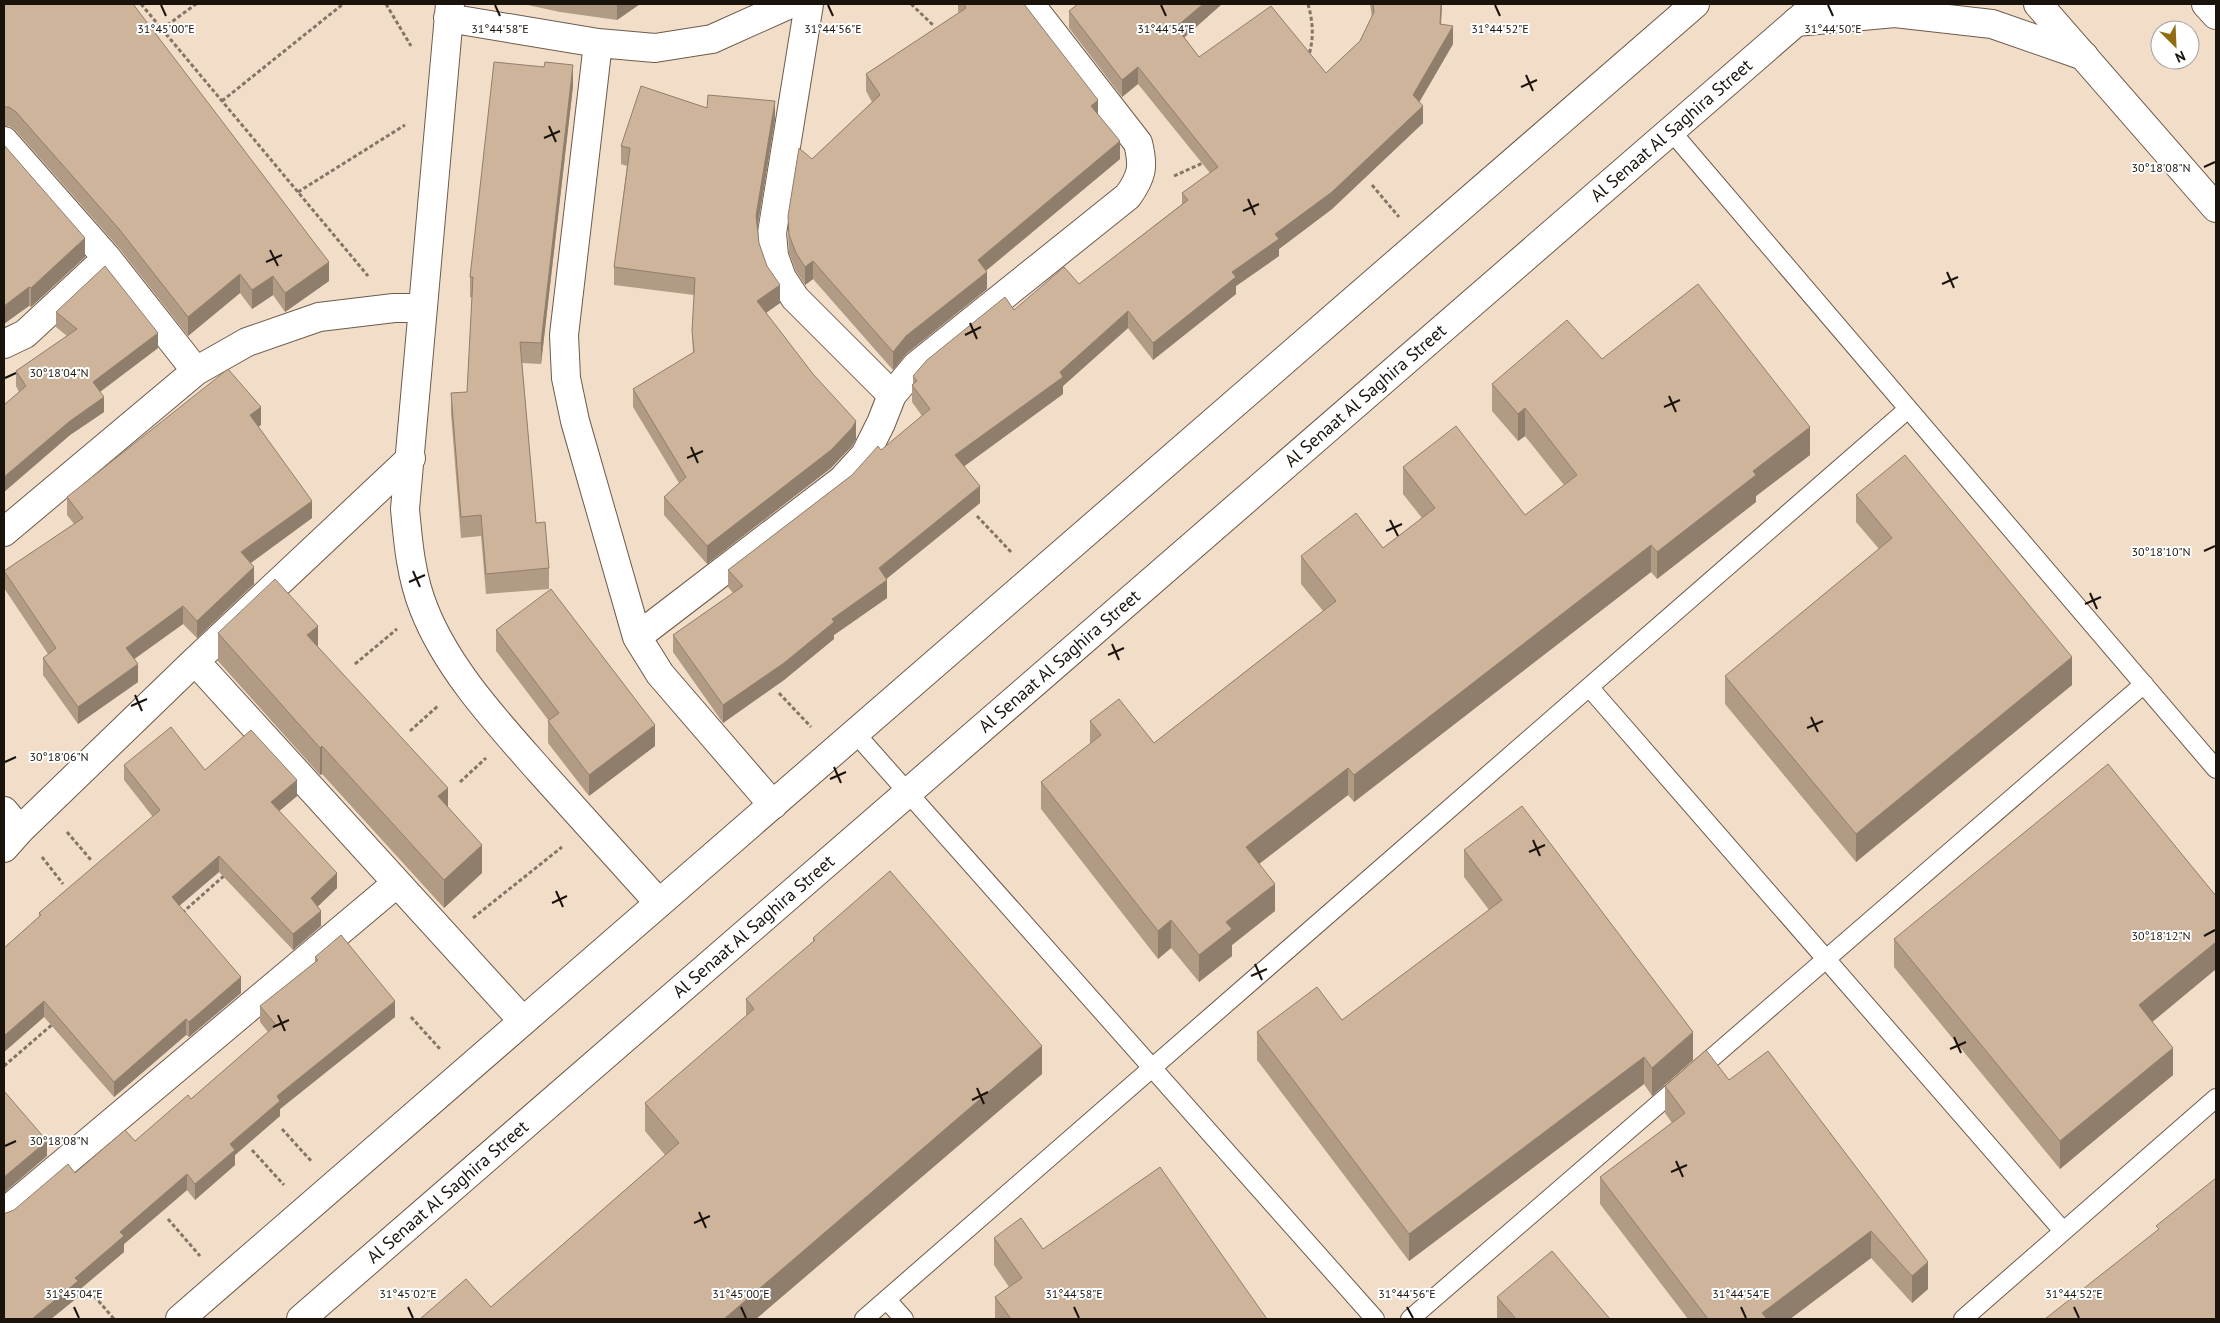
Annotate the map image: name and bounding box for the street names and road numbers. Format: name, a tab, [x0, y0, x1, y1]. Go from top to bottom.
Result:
street label: Al Senaat Al Saghira Street	[1585, 54, 1757, 206]
street label: Al Senaat Al Saghira Street	[1279, 319, 1451, 472]
street label: Al Senaat Al Saghira Street	[973, 584, 1145, 737]
street label: Al Senaat Al Saghira Street	[668, 850, 839, 1003]
street label: Al Senaat Al Saghira Street	[362, 1115, 533, 1268]

